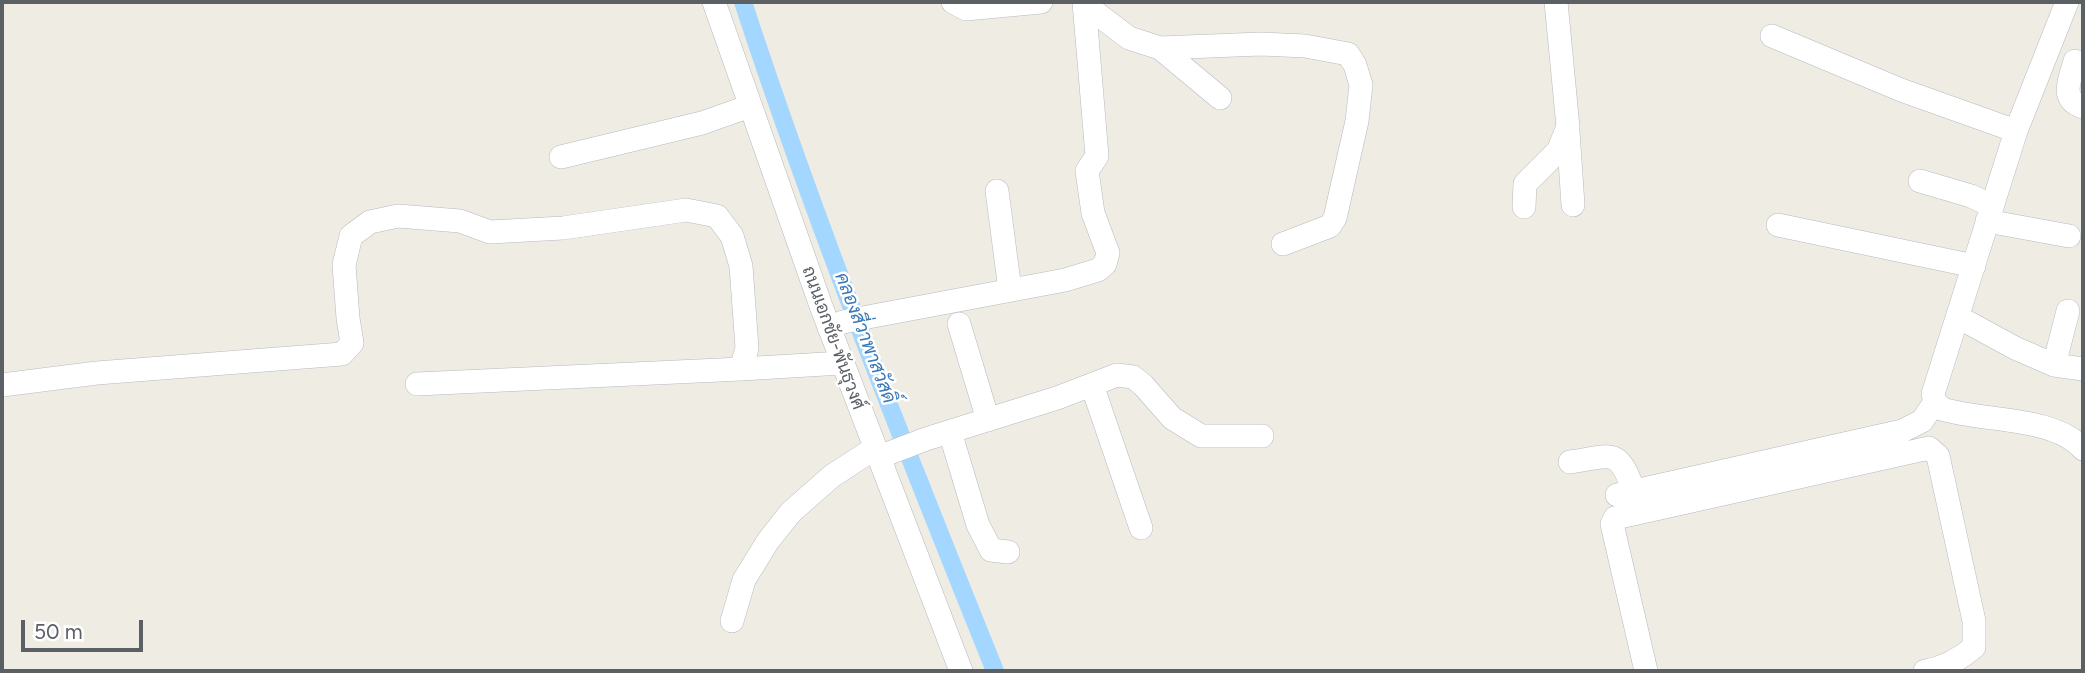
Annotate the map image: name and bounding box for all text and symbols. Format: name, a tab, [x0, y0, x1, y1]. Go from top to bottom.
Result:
street label: ถนนเอกชัย-พันธุวงศ์	[797, 263, 869, 413]
water label: คลองสี่วาพาสวัสดิ์	[830, 269, 900, 407]
scale bar	[24, 606, 147, 650]
text: 50 m	[34, 619, 83, 644]

